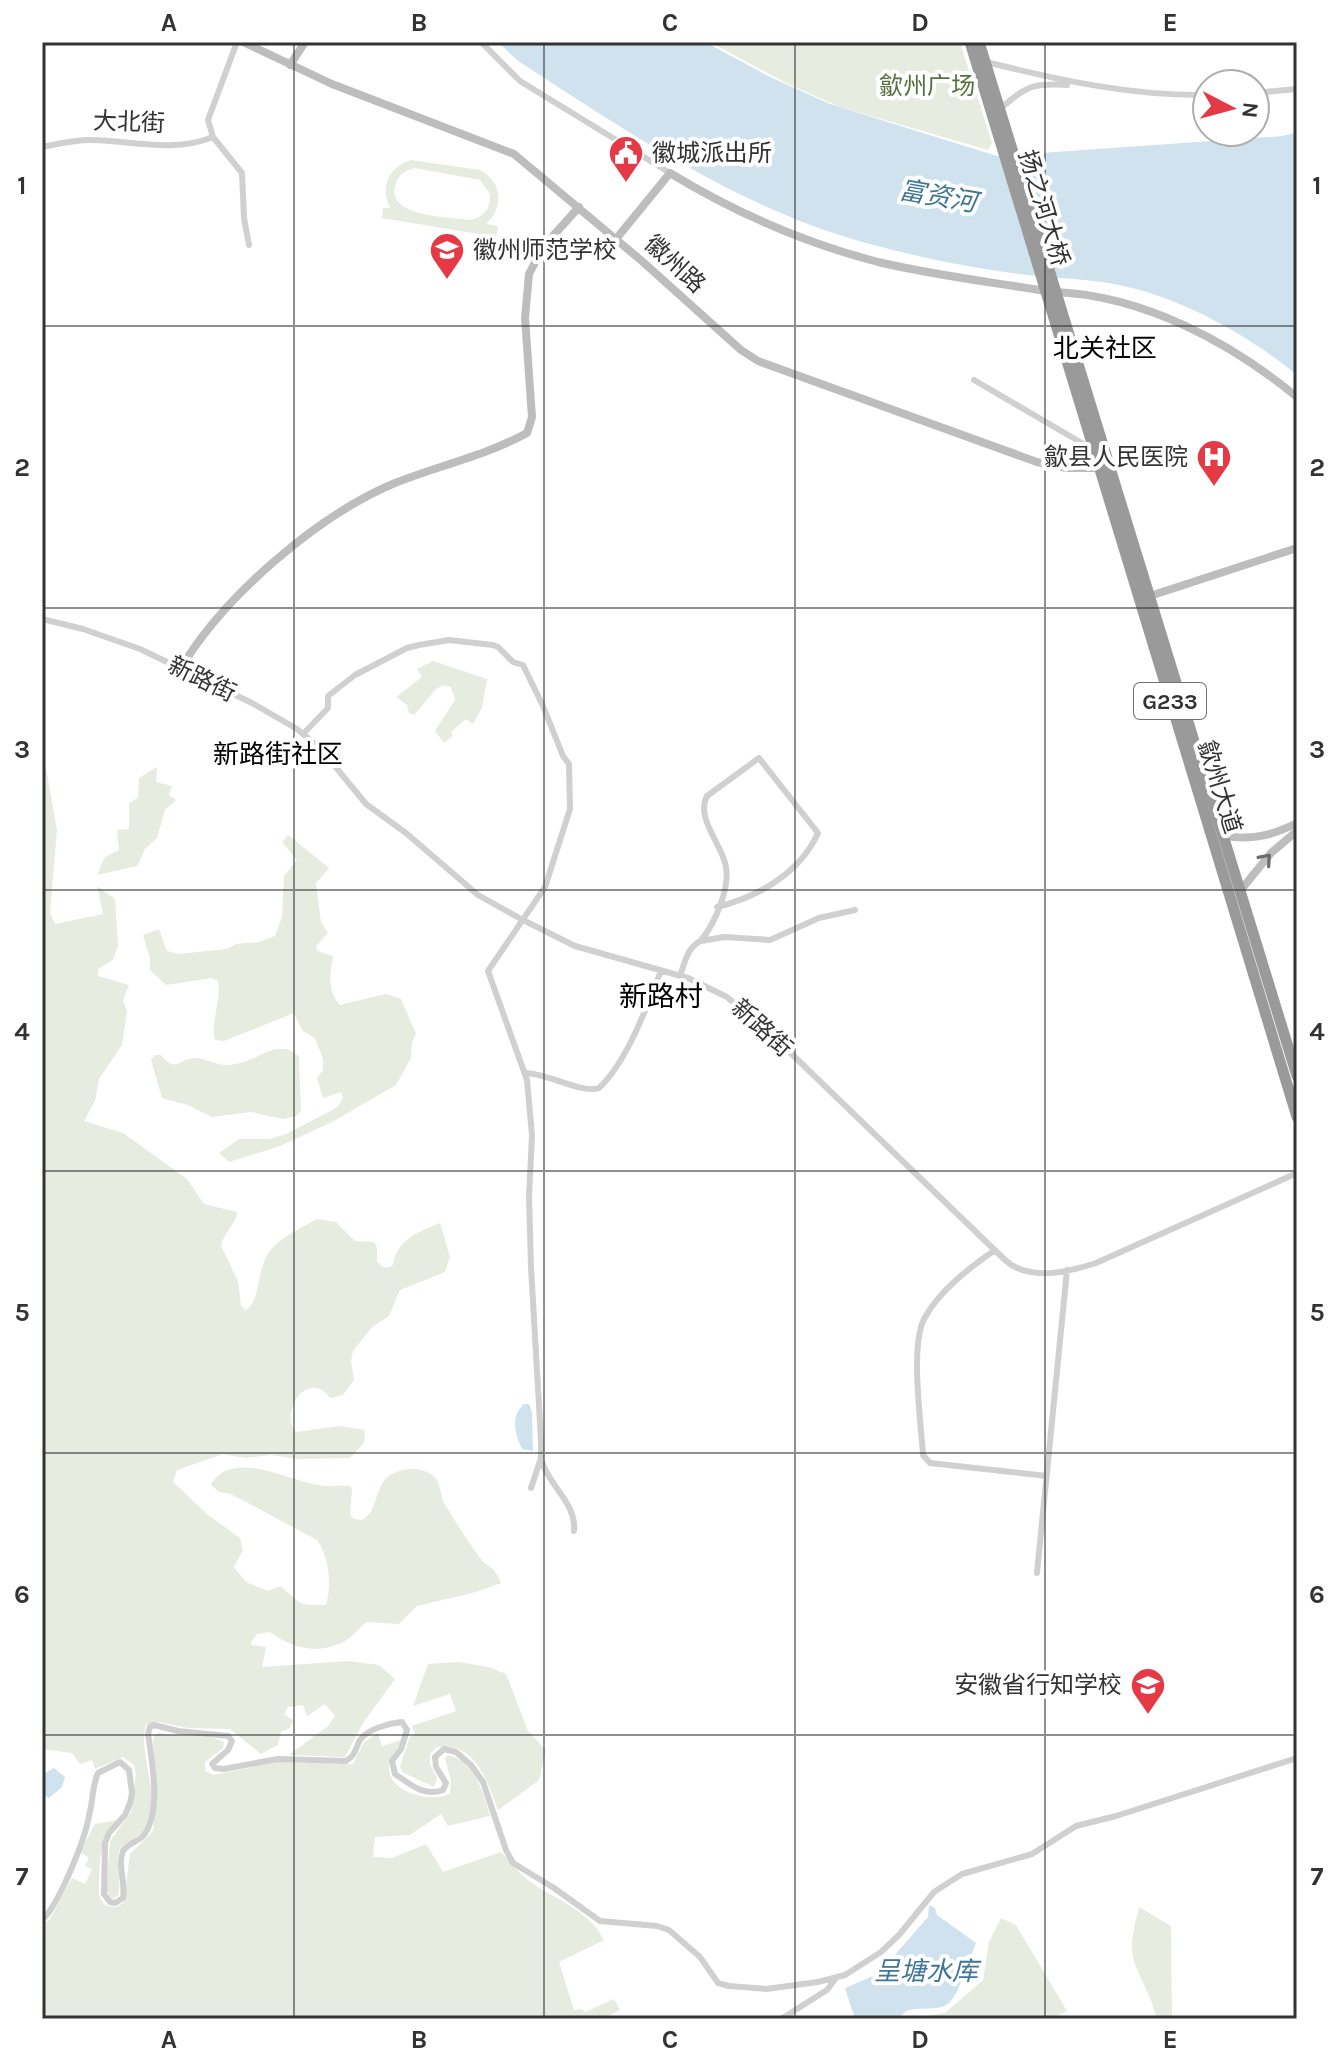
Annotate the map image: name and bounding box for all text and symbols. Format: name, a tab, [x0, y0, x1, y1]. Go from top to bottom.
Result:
text: A	[161, 7, 177, 38]
text: B	[411, 7, 427, 38]
text: C	[662, 7, 678, 38]
text: D	[911, 7, 929, 38]
text: E	[1162, 7, 1178, 38]
north arrow	[1191, 68, 1271, 148]
park label: 歙州广场	[879, 72, 975, 100]
text: N	[1236, 101, 1264, 119]
street label: 大北街	[93, 107, 165, 137]
public building icon: 徽城派出所	[607, 134, 645, 184]
place label: 徽城派出所	[652, 139, 772, 167]
street label: 扬之河大桥	[1013, 147, 1075, 269]
text: 1	[17, 170, 27, 201]
text: 1	[1312, 170, 1322, 201]
water label: 富资河	[897, 174, 984, 219]
street label: 徽州路	[639, 230, 711, 298]
school or university icon: 徽州师范学校	[428, 231, 466, 281]
place label: 徽州师范学校	[473, 236, 617, 264]
district label: 北关社区	[1053, 333, 1157, 364]
hospital icon: 歙县人民医院	[1195, 438, 1233, 488]
place label: 歙县人民医院	[1044, 443, 1188, 471]
text: 2	[14, 452, 30, 483]
text: 2	[1309, 452, 1325, 483]
street label: 新路街	[164, 651, 240, 707]
road number: G233	[1134, 683, 1206, 719]
text: 3	[14, 734, 30, 765]
text: 3	[1309, 734, 1325, 765]
street label: 歙州大道	[1193, 737, 1247, 837]
district label: 新路街社区	[213, 739, 343, 770]
one-way arrow	[1257, 853, 1271, 868]
district label: 新路村	[619, 980, 703, 1013]
street label: 新路街	[726, 994, 798, 1062]
text: 4	[14, 1016, 30, 1047]
text: 4	[1309, 1016, 1325, 1047]
text: 5	[14, 1297, 30, 1328]
text: 5	[1309, 1297, 1325, 1328]
text: 6	[14, 1579, 30, 1610]
text: 6	[1309, 1579, 1325, 1610]
school or university icon: 安徽省行知学校	[1129, 1666, 1167, 1716]
place label: 安徽省行知学校	[954, 1671, 1122, 1699]
text: 7	[16, 1861, 29, 1892]
text: 7	[1311, 1861, 1324, 1892]
water label: 呈塘水库	[874, 1956, 982, 1987]
text: A	[161, 2024, 177, 2055]
text: B	[411, 2024, 427, 2055]
text: C	[662, 2024, 678, 2055]
text: D	[911, 2024, 929, 2055]
text: E	[1162, 2024, 1178, 2055]

